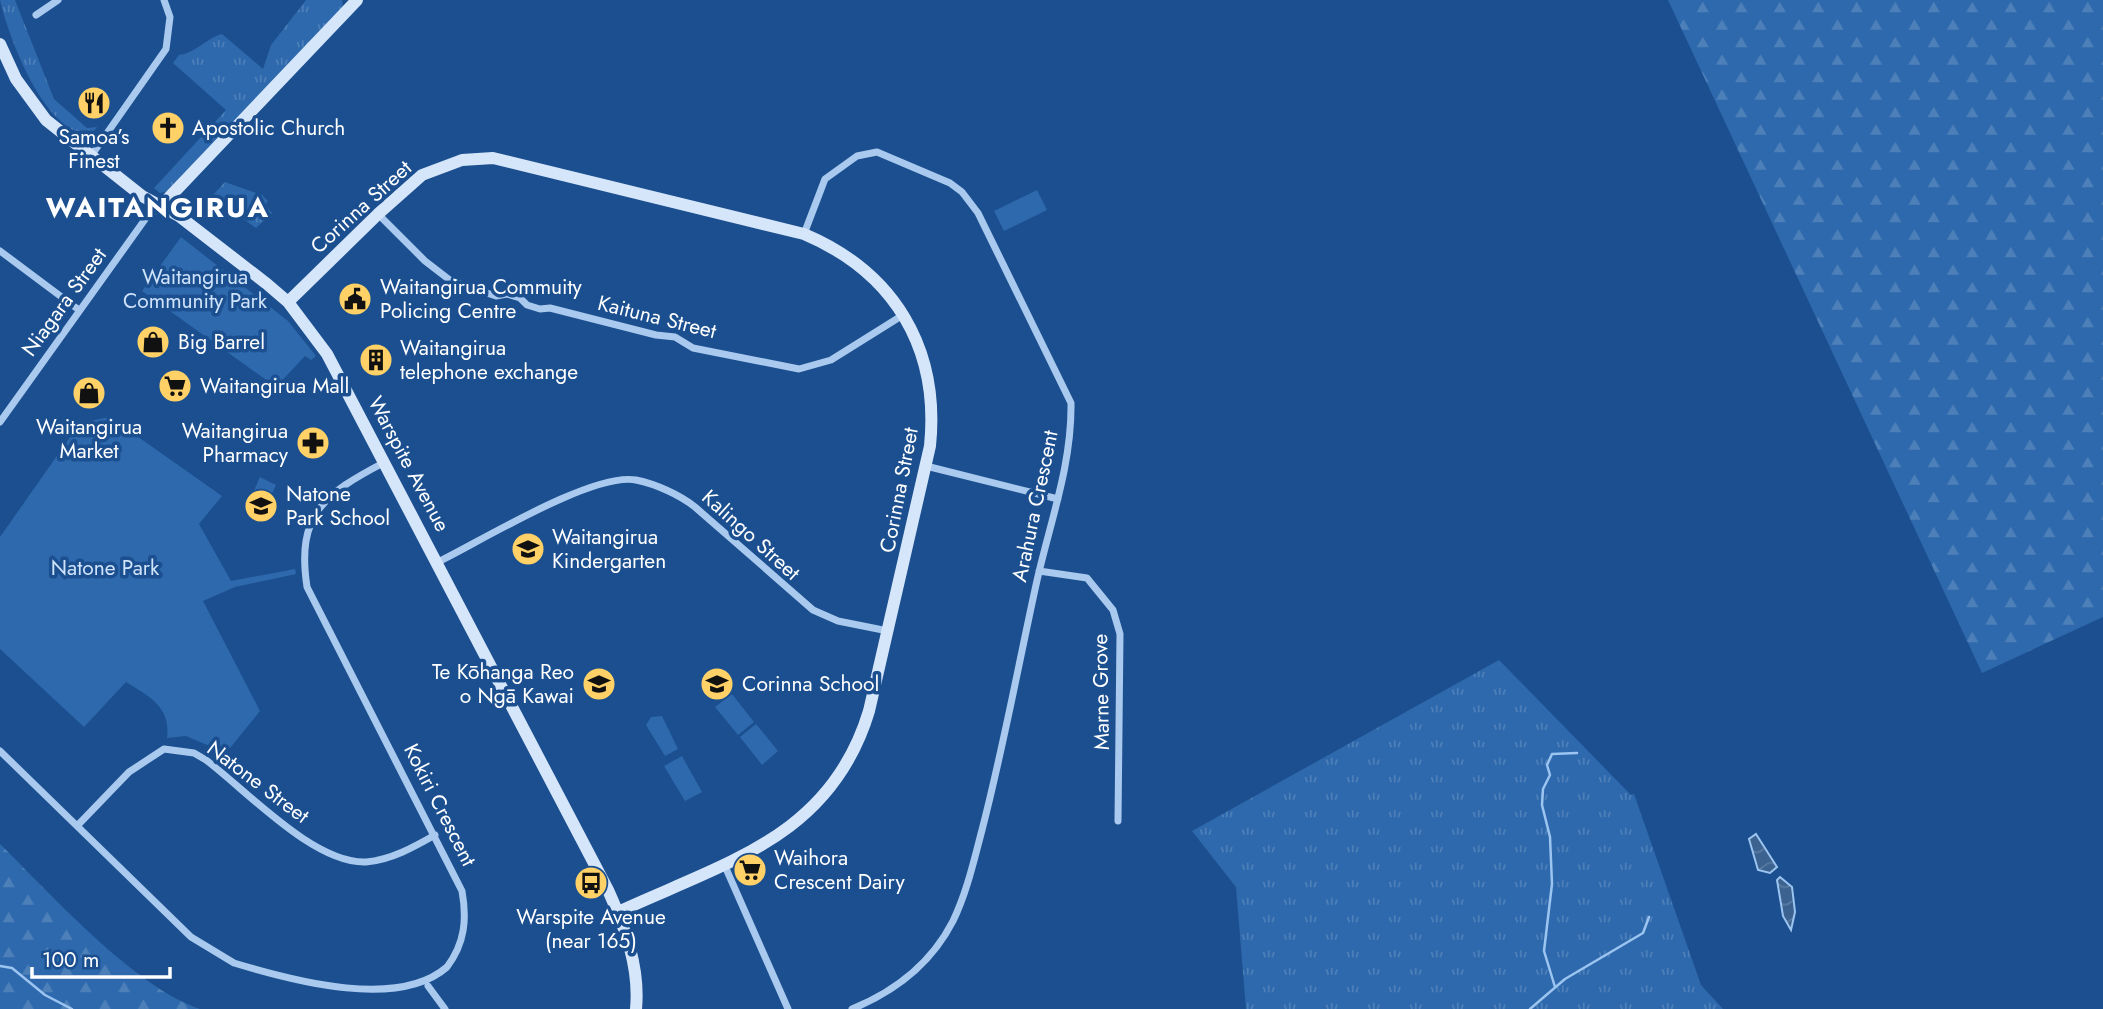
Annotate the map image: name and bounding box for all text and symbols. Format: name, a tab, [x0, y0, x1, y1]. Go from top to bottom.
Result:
restaurant icon: Samoa’s Finest	[75, 84, 113, 122]
church icon: Apostolic Church	[149, 109, 187, 147]
place label: Apostolic Church	[192, 113, 345, 143]
place label: Samoa’s Finest	[58, 122, 130, 176]
street label: Corinna Street	[304, 153, 418, 261]
district label: WAITANGIRUA	[46, 187, 270, 228]
street label: Niagara Street	[14, 242, 114, 362]
park label: Waitangirua Community Park	[123, 262, 268, 316]
place label: Waitangirua Commuity Policing Centre	[380, 272, 583, 326]
public building icon: Waitangirua Commuity Policing Centre	[336, 280, 374, 318]
street label: Kaituna Street	[595, 288, 719, 346]
shop icon: Big Barrel	[134, 323, 172, 361]
place label: Big Barrel	[178, 327, 265, 357]
place label: Waitangirua telephone exchange	[400, 333, 578, 387]
building icon: Waitangirua telephone exchange	[357, 341, 395, 379]
supermarket icon: Waitangirua Mall	[156, 367, 194, 405]
place label: Waitangirua Mall	[200, 371, 349, 401]
shop icon: Waitangirua Market	[70, 374, 108, 412]
street label: Warspite Avenue	[361, 391, 457, 537]
place label: Waitangirua Market	[36, 412, 142, 466]
place label: Waitangirua Pharmacy	[182, 416, 289, 470]
pharmacy icon: Waitangirua Pharmacy	[294, 424, 332, 462]
street label: Corinna Street	[872, 425, 926, 555]
street label: Arahura Crescent	[1004, 427, 1066, 585]
place label: Natone Park School	[286, 479, 390, 533]
street label: Kalingo Street	[695, 483, 807, 587]
school or university icon: Natone Park School	[242, 487, 280, 525]
place label: Waitangirua Kindergarten	[552, 522, 666, 576]
school or university icon: Waitangirua Kindergarten	[509, 530, 547, 568]
park label: Natone Park	[51, 553, 160, 583]
street label: Marne Grove	[1085, 633, 1117, 751]
place label: Te Kōhanga Reo o Ngā Kawai	[432, 657, 574, 711]
school or university icon: Te Kōhanga Reo o Ngā Kawai	[580, 665, 618, 703]
school or university icon: Corinna School	[698, 665, 736, 703]
place label: Corinna School	[742, 669, 879, 699]
street label: Natone Street	[201, 734, 315, 830]
street label: Kokiri Crescent	[396, 739, 484, 871]
place label: Waihora Crescent Dairy	[774, 843, 905, 897]
supermarket icon: Waihora Crescent Dairy	[731, 851, 769, 889]
bus stop icon: Warspite Avenue (near 165)	[572, 864, 610, 902]
place label: Warspite Avenue (near 165)	[516, 902, 666, 956]
scale bar	[32, 936, 170, 980]
text: 100 m	[42, 945, 99, 975]

